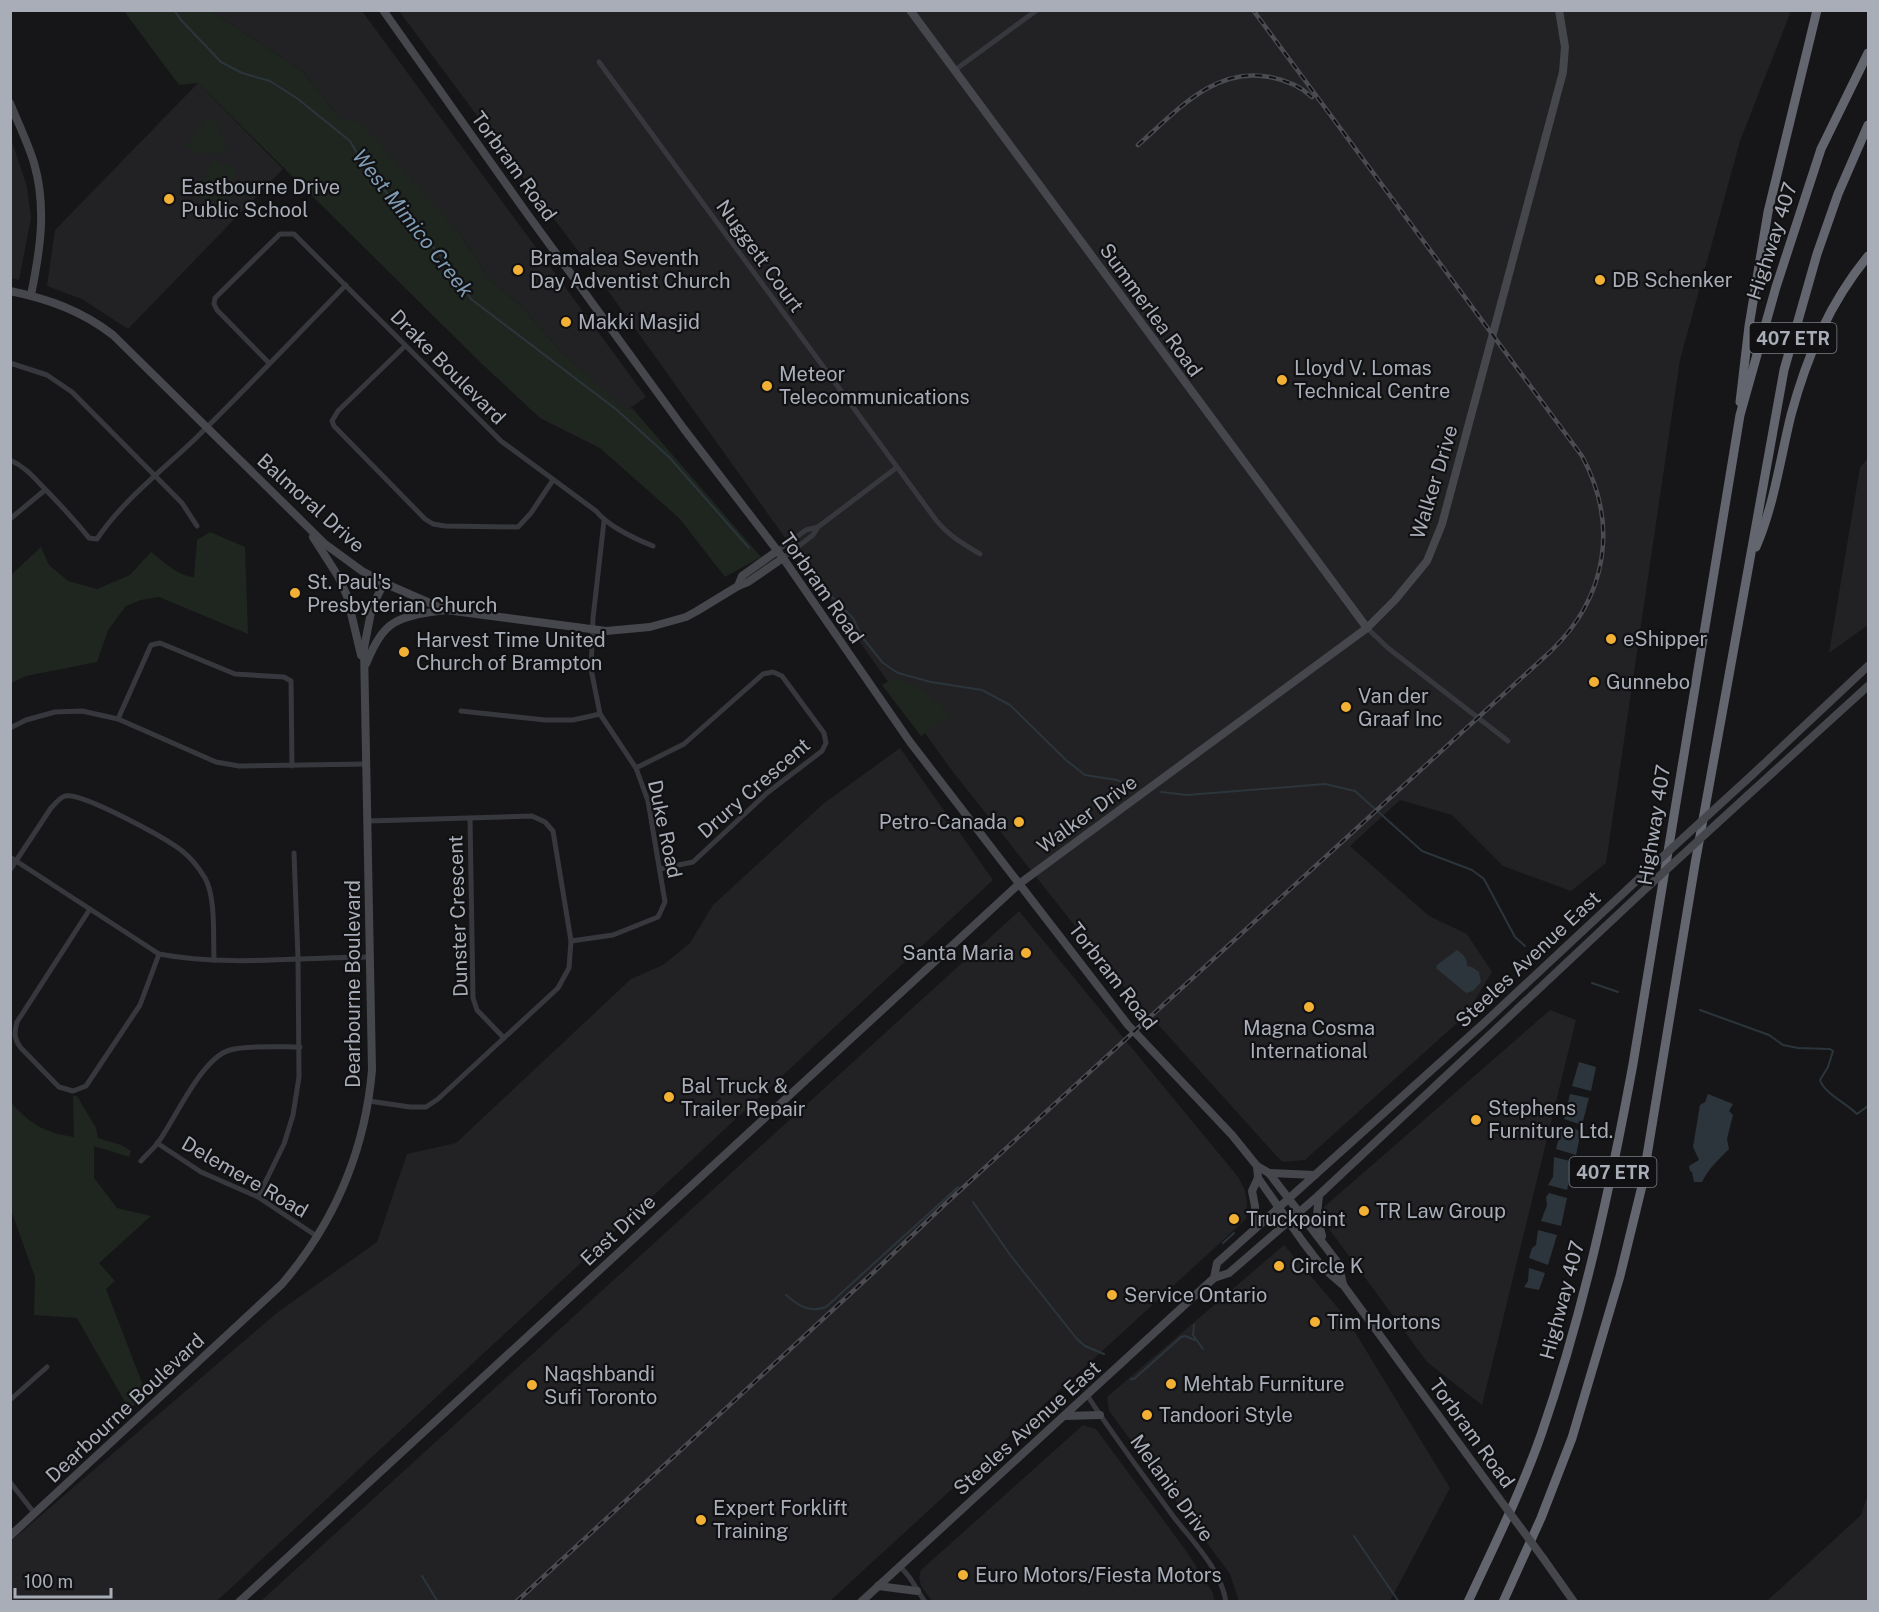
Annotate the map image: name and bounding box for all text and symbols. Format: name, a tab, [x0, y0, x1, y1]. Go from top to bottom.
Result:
street label: Torbram Road	[466, 107, 562, 225]
water label: West Mimico Creek	[347, 144, 479, 303]
place label: Eastbourne Drive Public School	[181, 175, 340, 222]
street label: Highway 407	[1742, 179, 1802, 303]
marker: Eastbourne Drive Public School	[162, 192, 176, 206]
street label: Nuggett Court	[711, 195, 809, 317]
street label: Summerlea Road	[1095, 239, 1207, 381]
place label: Bramalea Seventh Day Adventist Church	[530, 246, 731, 293]
marker: Bramalea Seventh Day Adventist Church	[511, 263, 525, 277]
place label: DB Schenker	[1612, 268, 1733, 292]
marker: DB Schenker	[1593, 273, 1607, 287]
street label: Drake Boulevard	[385, 304, 511, 430]
place label: Makki Masjid	[578, 310, 700, 334]
marker: Makki Masjid	[559, 315, 573, 329]
road number: 407 ETR	[1750, 323, 1836, 353]
place label: Lloyd V. Lomas Technical Centre	[1294, 356, 1450, 403]
place label: Meteor Telecommunications	[779, 362, 970, 409]
marker: Lloyd V. Lomas Technical Centre	[1275, 373, 1289, 387]
marker: Meteor Telecommunications	[760, 379, 774, 393]
street label: Walker Drive	[1405, 422, 1463, 542]
street label: Balmoral Drive	[252, 448, 370, 558]
street label: Torbram Road	[775, 528, 869, 648]
place label: St. Paul's Presbyterian Church	[307, 570, 497, 617]
marker: St. Paul's Presbyterian Church	[288, 586, 302, 600]
place label: eShipper	[1623, 627, 1707, 651]
place label: Harvest Time United Church of Brampton	[416, 628, 606, 675]
marker: eShipper	[1604, 632, 1618, 646]
marker: Harvest Time United Church of Brampton	[397, 645, 411, 659]
place label: Gunnebo	[1606, 670, 1690, 694]
marker: Gunnebo	[1587, 675, 1601, 689]
place label: Van der Graaf Inc	[1358, 684, 1443, 731]
marker: Van der Graaf Inc	[1339, 700, 1353, 714]
street label: Drury Crescent	[693, 733, 815, 843]
street label: Highway 407	[1633, 763, 1675, 887]
street label: Walker Drive	[1032, 770, 1142, 858]
street label: Duke Road	[643, 778, 687, 880]
place label: Petro-Canada	[879, 810, 1007, 834]
marker: Petro-Canada	[1012, 815, 1026, 829]
street label: Dunster Crescent	[443, 834, 473, 998]
street label: Dearbourne Boulevard	[341, 880, 365, 1088]
street label: Steeles Avenue East	[1451, 886, 1605, 1032]
street label: Torbram Road	[1064, 918, 1162, 1034]
place label: Santa Maria	[902, 941, 1014, 965]
marker: Santa Maria	[1019, 946, 1033, 960]
marker: Magna Cosma International	[1302, 1000, 1316, 1014]
place label: Magna Cosma International	[1243, 1016, 1375, 1063]
place label: Bal Truck & Trailer Repair	[681, 1074, 806, 1121]
marker: Bal Truck & Trailer Repair	[662, 1090, 676, 1104]
place label: Stephens Furniture Ltd.	[1488, 1096, 1613, 1143]
marker: Stephens Furniture Ltd.	[1469, 1113, 1483, 1127]
street label: Delemere Road	[178, 1131, 312, 1223]
road number: 407 ETR	[1570, 1157, 1656, 1187]
street label: East Drive	[576, 1189, 660, 1271]
place label: TR Law Group	[1376, 1199, 1506, 1223]
marker: TR Law Group	[1357, 1204, 1371, 1218]
place label: Truckpoint	[1246, 1207, 1346, 1231]
marker: Truckpoint	[1227, 1212, 1241, 1226]
street label: Highway 407	[1535, 1238, 1589, 1362]
place label: Circle K	[1291, 1254, 1364, 1278]
marker: Circle K	[1272, 1259, 1286, 1273]
place label: Service Ontario	[1124, 1283, 1267, 1307]
marker: Service Ontario	[1105, 1288, 1119, 1302]
place label: Tim Hortons	[1327, 1310, 1441, 1334]
marker: Tim Hortons	[1308, 1315, 1322, 1329]
street label: Dearbourne Boulevard	[41, 1328, 209, 1488]
street label: Steeles Avenue East	[949, 1356, 1105, 1500]
place label: Naqshbandi Sufi Toronto	[544, 1362, 657, 1409]
place label: Mehtab Furniture	[1183, 1372, 1345, 1396]
street label: Torbram Road	[1424, 1374, 1520, 1492]
marker: Mehtab Furniture	[1164, 1377, 1178, 1391]
marker: Naqshbandi Sufi Toronto	[525, 1378, 539, 1392]
place label: Tandoori Style	[1159, 1403, 1293, 1427]
marker: Tandoori Style	[1140, 1408, 1154, 1422]
street label: Melanie Drive	[1125, 1430, 1219, 1546]
place label: Expert Forklift Training	[713, 1496, 848, 1543]
marker: Expert Forklift Training	[694, 1513, 708, 1527]
scale bar	[15, 1561, 111, 1599]
place label: Euro Motors/Fiesta Motors	[975, 1563, 1222, 1587]
marker: Euro Motors/Fiesta Motors	[956, 1568, 970, 1582]
text: 100 m	[24, 1571, 73, 1592]

